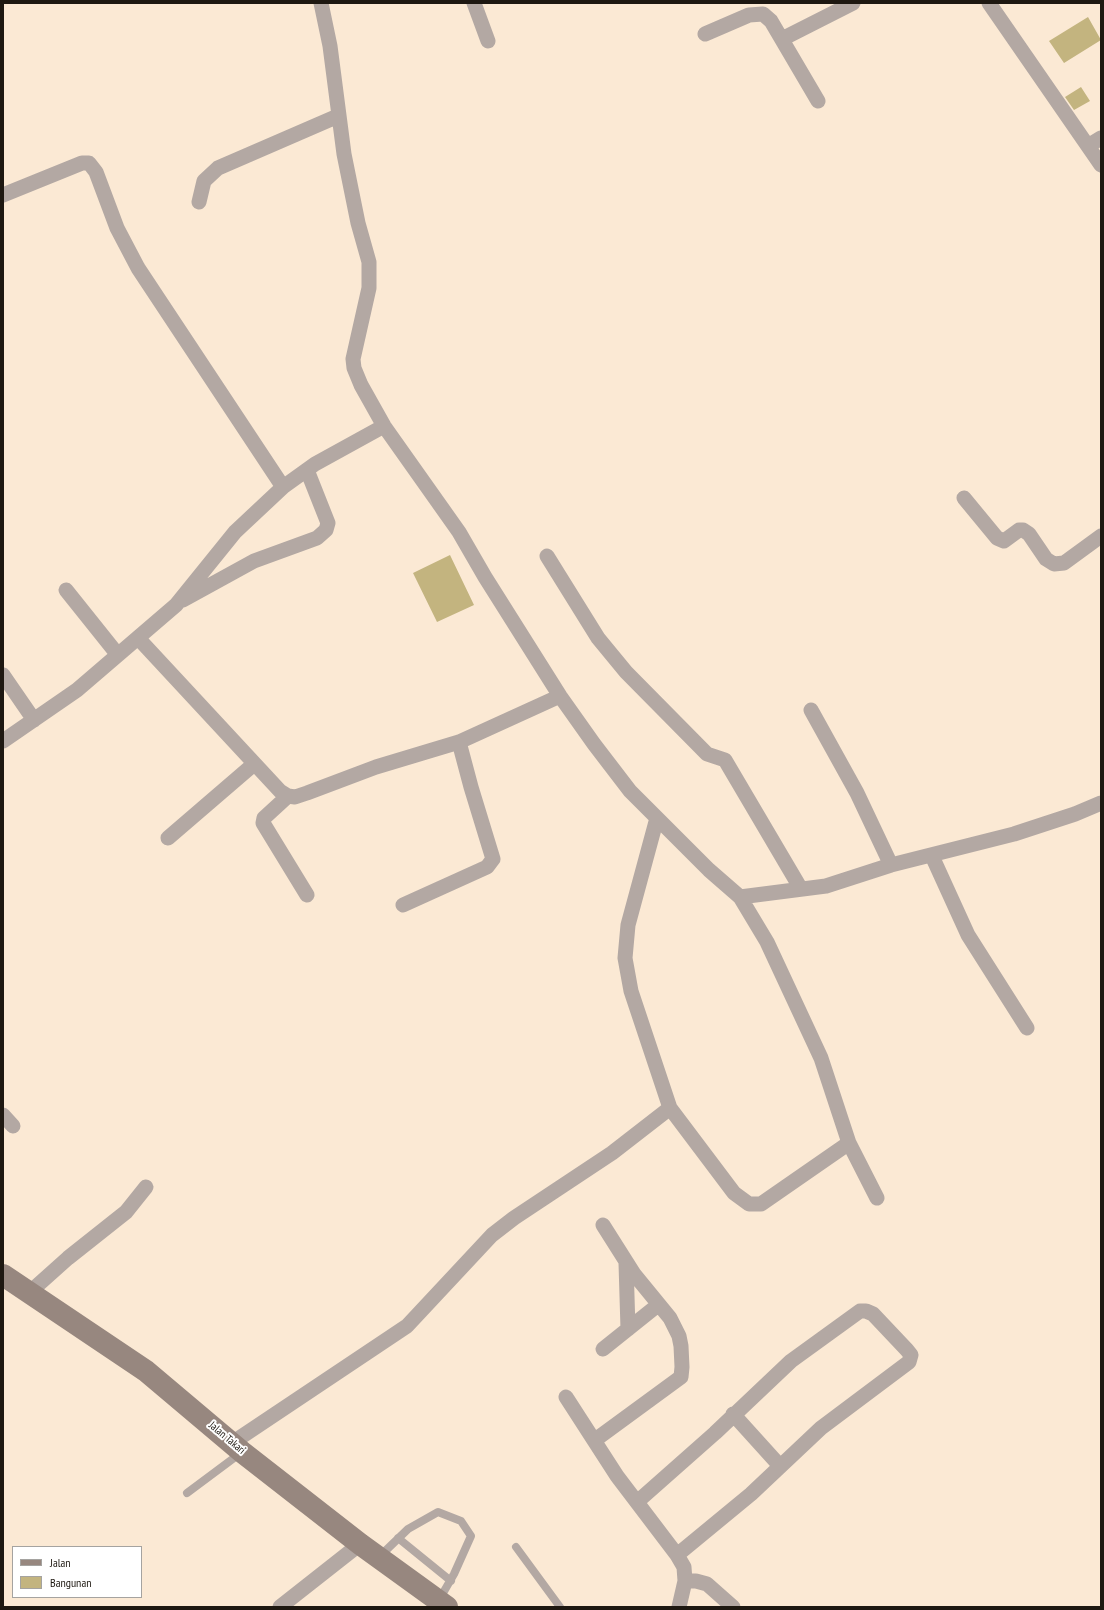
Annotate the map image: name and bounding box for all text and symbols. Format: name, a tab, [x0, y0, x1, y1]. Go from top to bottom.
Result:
street label: Jalan Takari	[206, 1419, 248, 1457]
legend	[12, 1546, 142, 1598]
text: Jalan	[50, 1555, 71, 1570]
text: Bangunan	[50, 1575, 91, 1590]

